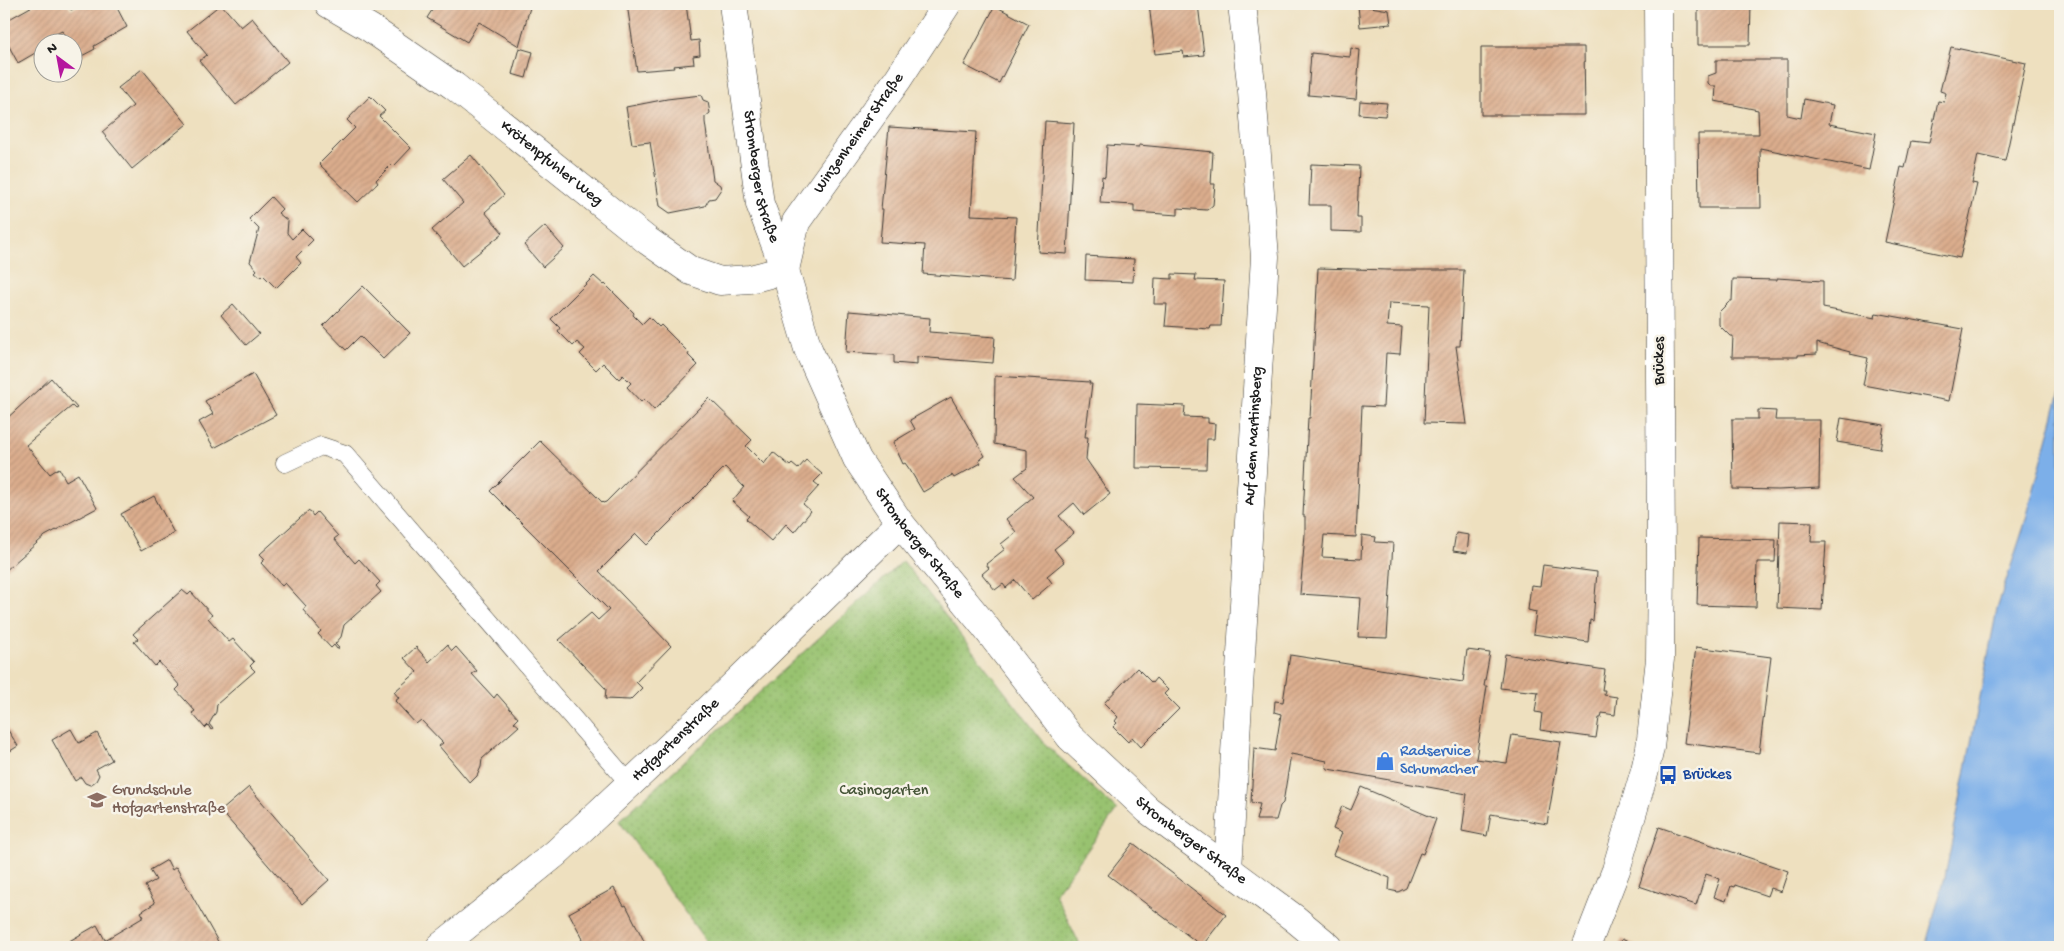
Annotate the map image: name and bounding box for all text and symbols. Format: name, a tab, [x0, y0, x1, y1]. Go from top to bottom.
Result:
north arrow	[32, 32, 82, 82]
text: N	[44, 39, 61, 59]
street label: Winzenheimer Straße	[810, 69, 909, 197]
street label: Stromberger Straße	[738, 109, 784, 246]
street label: Krötenpfuhler Weg	[496, 117, 606, 211]
street label: Brückes	[1651, 336, 1670, 386]
street label: Auf dem Martinsberg	[1241, 366, 1268, 506]
street label: Stromberger Straße	[870, 485, 968, 603]
street label: Hofgartenstraße	[628, 694, 724, 786]
place label: Radservice Schumacher	[1400, 743, 1478, 780]
shop icon: Radservice Schumacher	[1374, 750, 1396, 772]
bus stop icon: Brückes	[1657, 764, 1679, 786]
place label: Brückes	[1682, 766, 1732, 785]
place label: Grundschule Hofgartenstraße	[112, 782, 226, 819]
park label: Casinogarten	[840, 782, 929, 801]
school or university icon: Grundschule Hofgartenstraße	[86, 789, 108, 811]
street label: Stromberger Straße	[1131, 793, 1251, 890]

